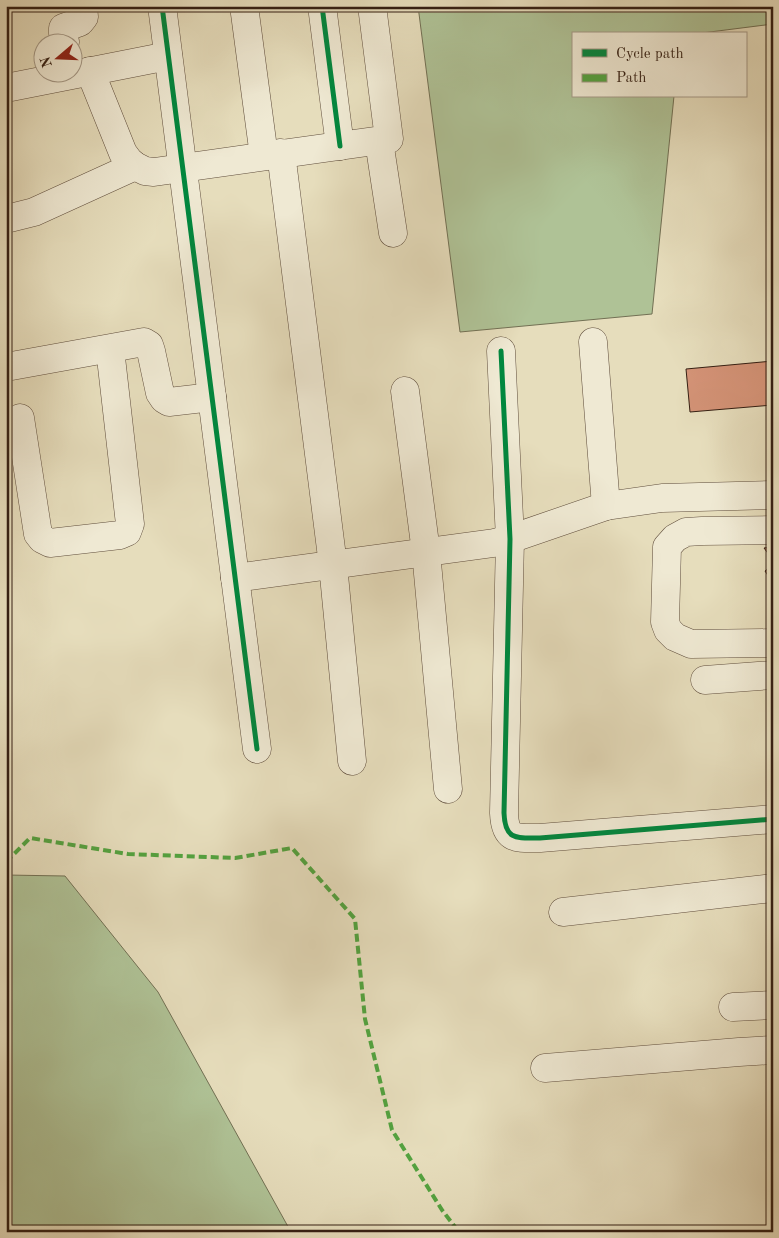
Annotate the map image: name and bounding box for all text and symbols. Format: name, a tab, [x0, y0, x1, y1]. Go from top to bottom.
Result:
north arrow	[32, 32, 82, 82]
legend	[572, 32, 746, 98]
text: Cycle path	[616, 47, 684, 62]
text: N	[38, 54, 55, 69]
text: Path	[616, 71, 646, 86]

